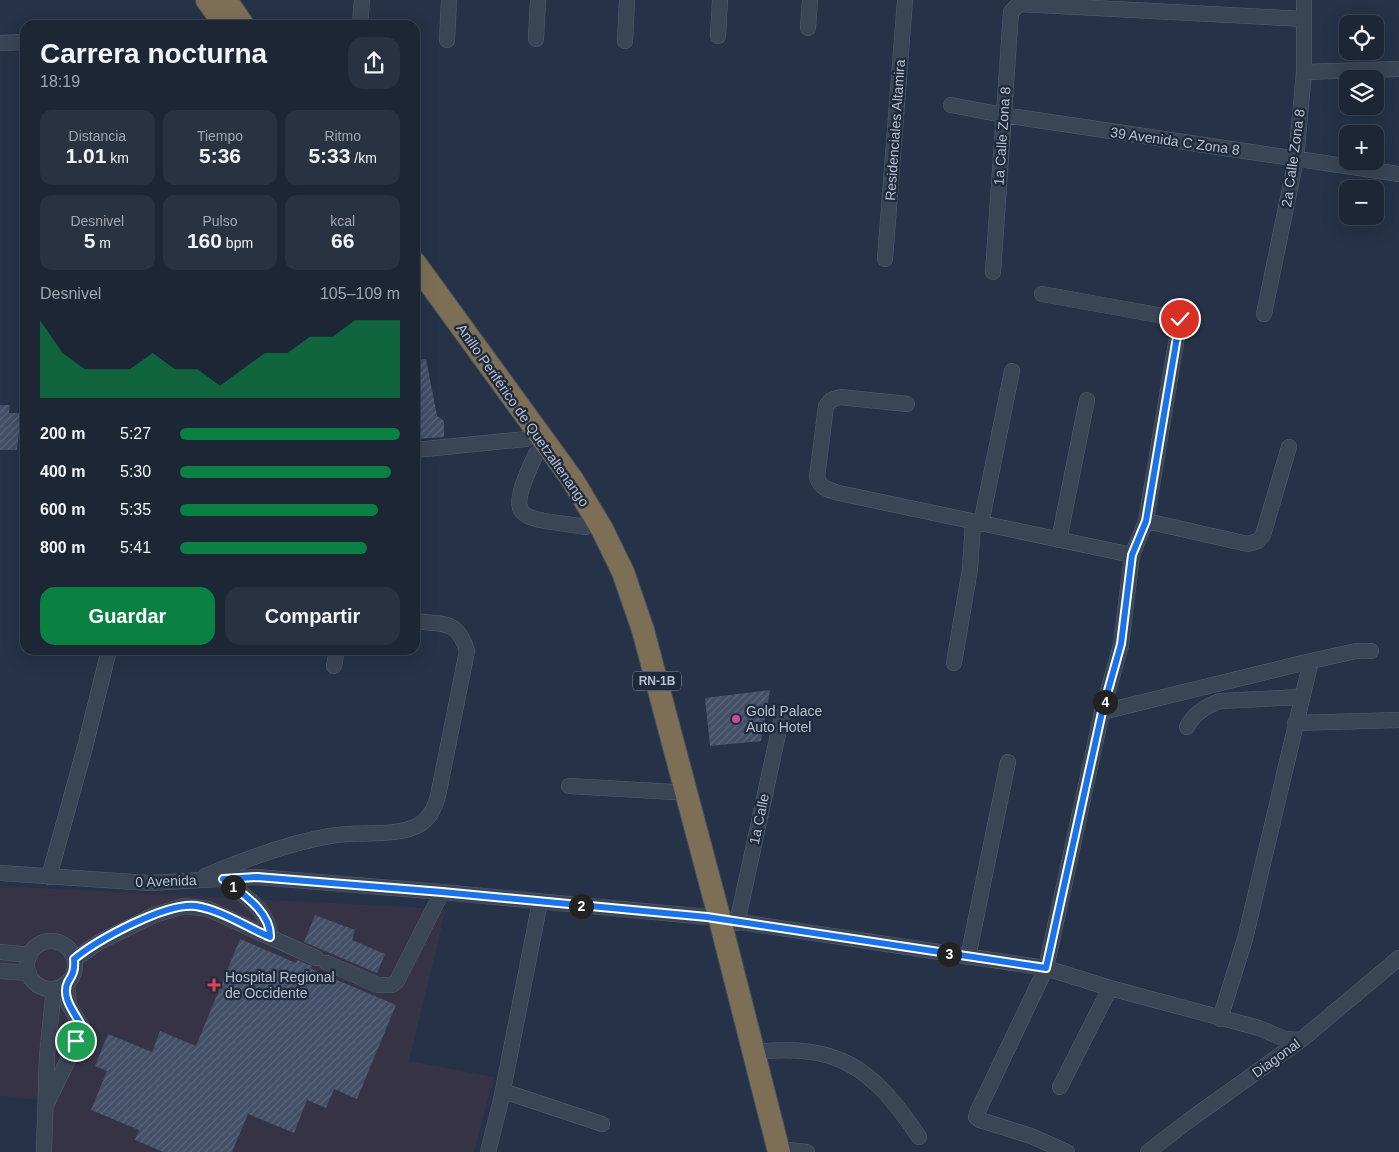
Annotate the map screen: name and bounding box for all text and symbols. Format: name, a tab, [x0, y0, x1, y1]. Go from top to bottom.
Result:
map controls	[1339, 15, 1384, 225]
button: locate	[1339, 15, 1384, 60]
button: share	[348, 37, 400, 89]
text: Carrera nocturna	[40, 38, 267, 69]
street label: Residenciales Altamira	[882, 59, 908, 201]
button: layers	[1339, 70, 1384, 115]
text: 18:19	[40, 73, 80, 90]
street label: 1a Calle Zona 8	[991, 86, 1013, 186]
street label: 2a Calle Zona 8	[1278, 108, 1308, 208]
street label: 39 Avenida C Zona 8	[1109, 124, 1241, 158]
button: +	[1339, 125, 1384, 170]
text: Distancia	[69, 128, 126, 144]
text: Tiempo	[197, 128, 243, 144]
text: Ritmo	[324, 128, 361, 144]
text: 1.01	[66, 144, 106, 167]
text: 5:36	[199, 144, 241, 167]
text: 5:33	[308, 144, 350, 167]
text: km	[106, 150, 129, 166]
text: /km	[350, 150, 377, 166]
button: −	[1339, 180, 1384, 225]
text: Desnivel	[70, 213, 124, 229]
text: Pulso	[202, 213, 238, 229]
text: kcal	[330, 213, 355, 229]
text: 5	[84, 229, 95, 252]
text: 160	[187, 229, 222, 252]
text: 66	[331, 229, 354, 252]
text: m	[95, 235, 111, 251]
text: bpm	[222, 235, 253, 251]
text: Desnivel	[40, 285, 101, 302]
text: 105–109 m	[320, 285, 400, 302]
pin	[1159, 298, 1201, 340]
icon: check	[1166, 305, 1194, 333]
street label: Anillo Periférico de Quetzaltenango	[454, 321, 593, 510]
text: 200 m	[40, 425, 85, 442]
text: 5:27	[120, 425, 151, 442]
text: 400 m	[40, 463, 85, 480]
text: 5:30	[120, 463, 151, 480]
text: 600 m	[40, 501, 85, 518]
text: 5:35	[120, 501, 151, 518]
text: 800 m	[40, 539, 85, 556]
text: 5:41	[120, 539, 151, 556]
button: Guardar	[40, 587, 215, 645]
button: Compartir	[225, 587, 400, 645]
road number: RN-1B	[633, 671, 681, 690]
pin: 4	[1092, 690, 1118, 714]
text: 4	[1102, 694, 1109, 710]
place label: Gold Palace Auto Hotel	[746, 703, 822, 735]
marker: Gold Palace Auto Hotel	[730, 713, 742, 725]
street label: 1a Calle	[746, 792, 772, 846]
street label: 0 Avenida	[135, 872, 197, 890]
pin: 1	[220, 874, 246, 900]
text: 1	[230, 879, 237, 895]
pin: 2	[568, 894, 594, 918]
text: 2	[578, 898, 585, 914]
pin: 3	[936, 942, 962, 966]
text: 3	[946, 946, 953, 962]
place label: Hospital Regional de Occidente	[225, 969, 335, 1001]
marker: Hospital Regional de Occidente	[207, 978, 221, 992]
pin	[55, 1020, 97, 1062]
icon: arrive	[62, 1027, 90, 1055]
street label: Diagonal	[1249, 1035, 1303, 1081]

